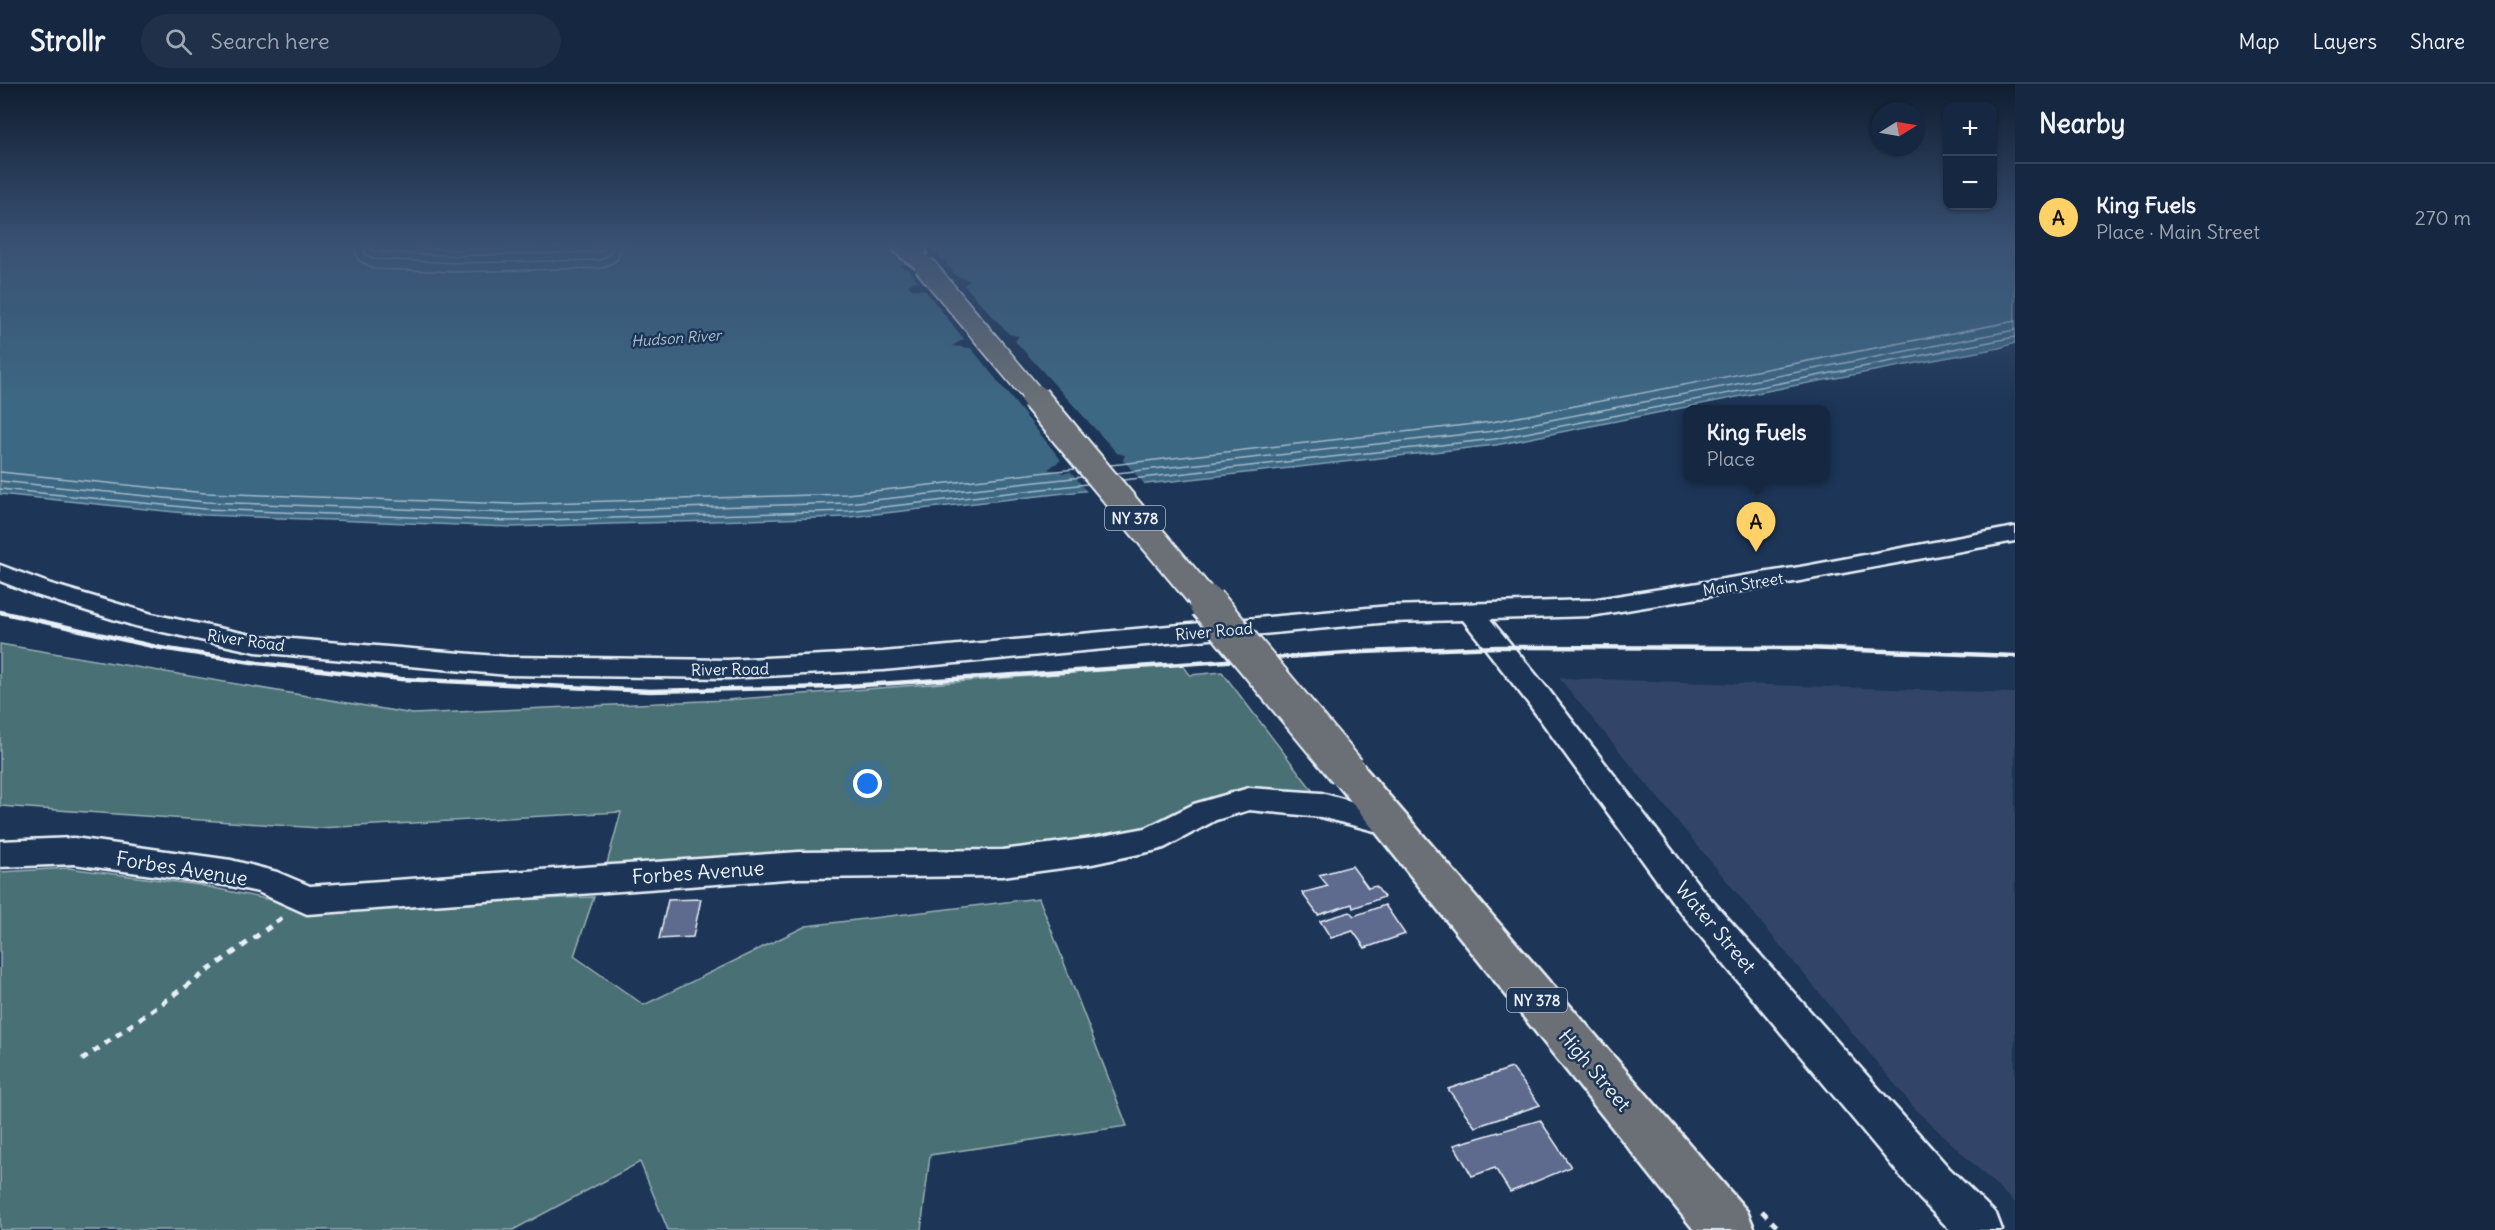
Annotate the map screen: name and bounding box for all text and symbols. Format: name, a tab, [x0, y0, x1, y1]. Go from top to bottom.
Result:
search box	[141, 14, 561, 68]
text: Strollr	[30, 23, 105, 59]
icon: search	[162, 25, 195, 58]
text: Search here	[210, 27, 330, 55]
text: Map	[2239, 28, 2279, 55]
text: Layers	[2312, 28, 2377, 55]
text: Share	[2410, 28, 2465, 55]
north arrow	[1871, 102, 1925, 156]
map controls	[1943, 102, 1997, 210]
button: +	[1943, 102, 1997, 156]
text: Nearby	[2039, 107, 2125, 140]
button: −	[1943, 156, 1997, 210]
text: King Fuels	[2096, 191, 2196, 219]
text: A	[2052, 205, 2065, 230]
text: 270 m	[2415, 205, 2471, 230]
text: Place · Main Street	[2096, 219, 2260, 244]
water label: Hudson River	[630, 325, 724, 351]
popup	[1683, 405, 1830, 483]
text: King Fuels	[1707, 418, 1806, 446]
text: Place	[1707, 446, 1755, 471]
pin: A	[1736, 502, 1776, 552]
road number: NY 378	[1105, 506, 1165, 530]
street label: Main Street	[1701, 568, 1785, 600]
street label: River Road	[1174, 618, 1254, 644]
street label: River Road	[206, 625, 286, 655]
street label: River Road	[691, 658, 769, 680]
your location	[853, 769, 882, 798]
street label: Forbes Avenue	[115, 845, 249, 891]
street label: Forbes Avenue	[631, 855, 765, 889]
street label: Water Street	[1670, 876, 1762, 978]
road number: NY 378	[1507, 988, 1567, 1012]
street label: High Street	[1553, 1024, 1637, 1116]

